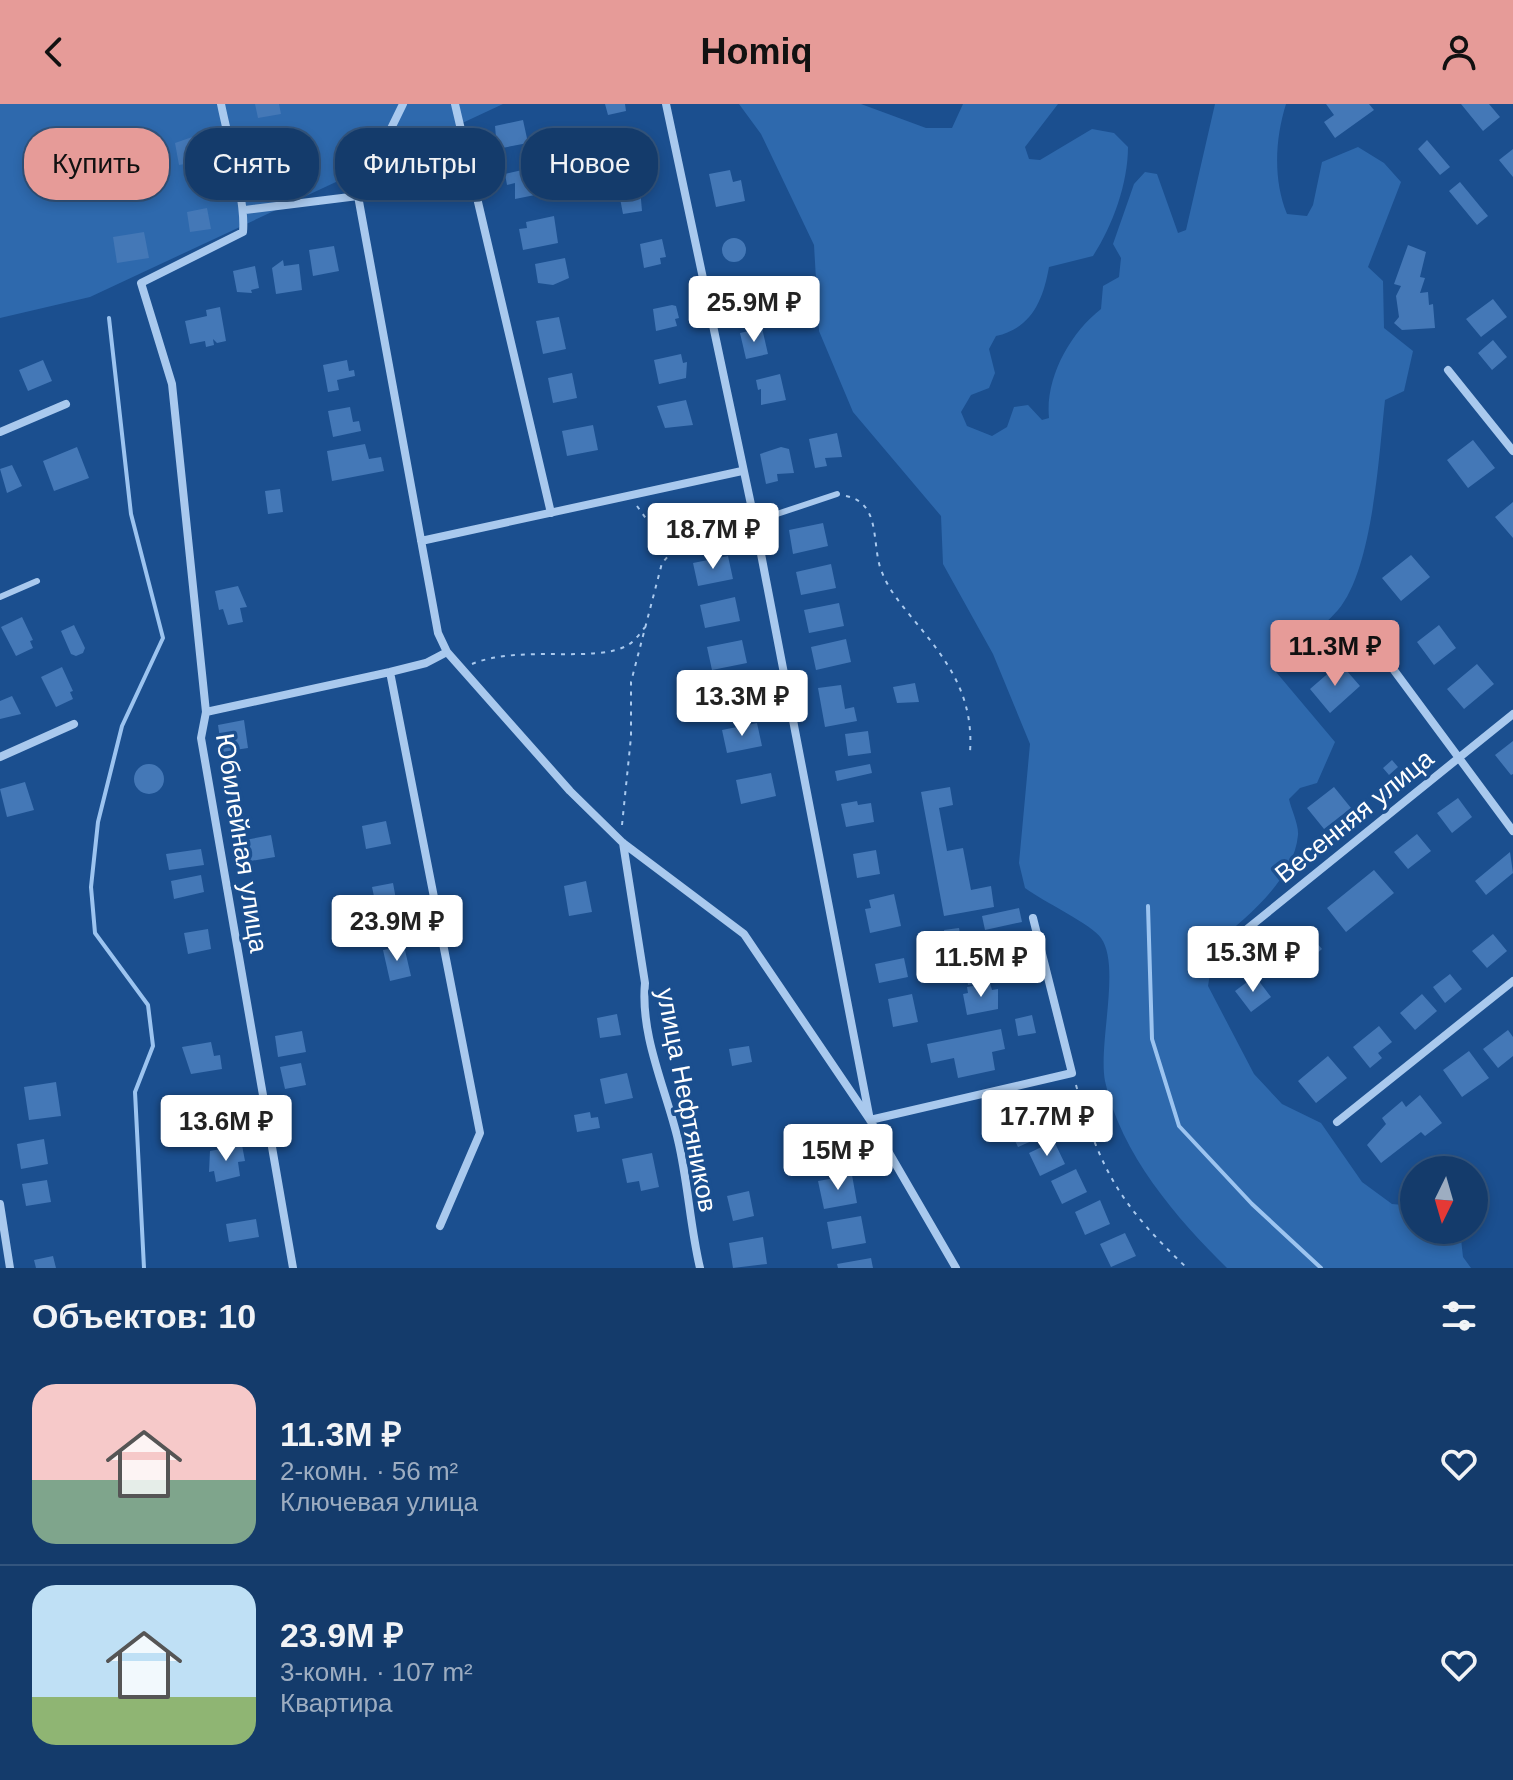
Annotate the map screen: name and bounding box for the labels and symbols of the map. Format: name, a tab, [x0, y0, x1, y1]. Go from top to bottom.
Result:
pin: 25.9M ₽	[680, 276, 828, 344]
pin: 18.7M ₽	[639, 503, 787, 571]
pin: 11.3M ₽	[1261, 620, 1409, 688]
pin: 13.3M ₽	[668, 670, 816, 738]
street label: Юбилейная улица	[210, 731, 274, 955]
street label: Весенняя улица	[1269, 743, 1440, 889]
pin: 23.9M ₽	[323, 895, 471, 963]
pin: 15.3M ₽	[1179, 926, 1327, 994]
pin: 11.5M ₽	[907, 931, 1055, 999]
street label: улица Нефтяников	[651, 985, 723, 1215]
pin: 17.7M ₽	[973, 1090, 1121, 1158]
pin: 13.6M ₽	[152, 1095, 300, 1163]
pin: 15M ₽	[782, 1124, 894, 1192]
north arrow	[1400, 1156, 1488, 1244]

